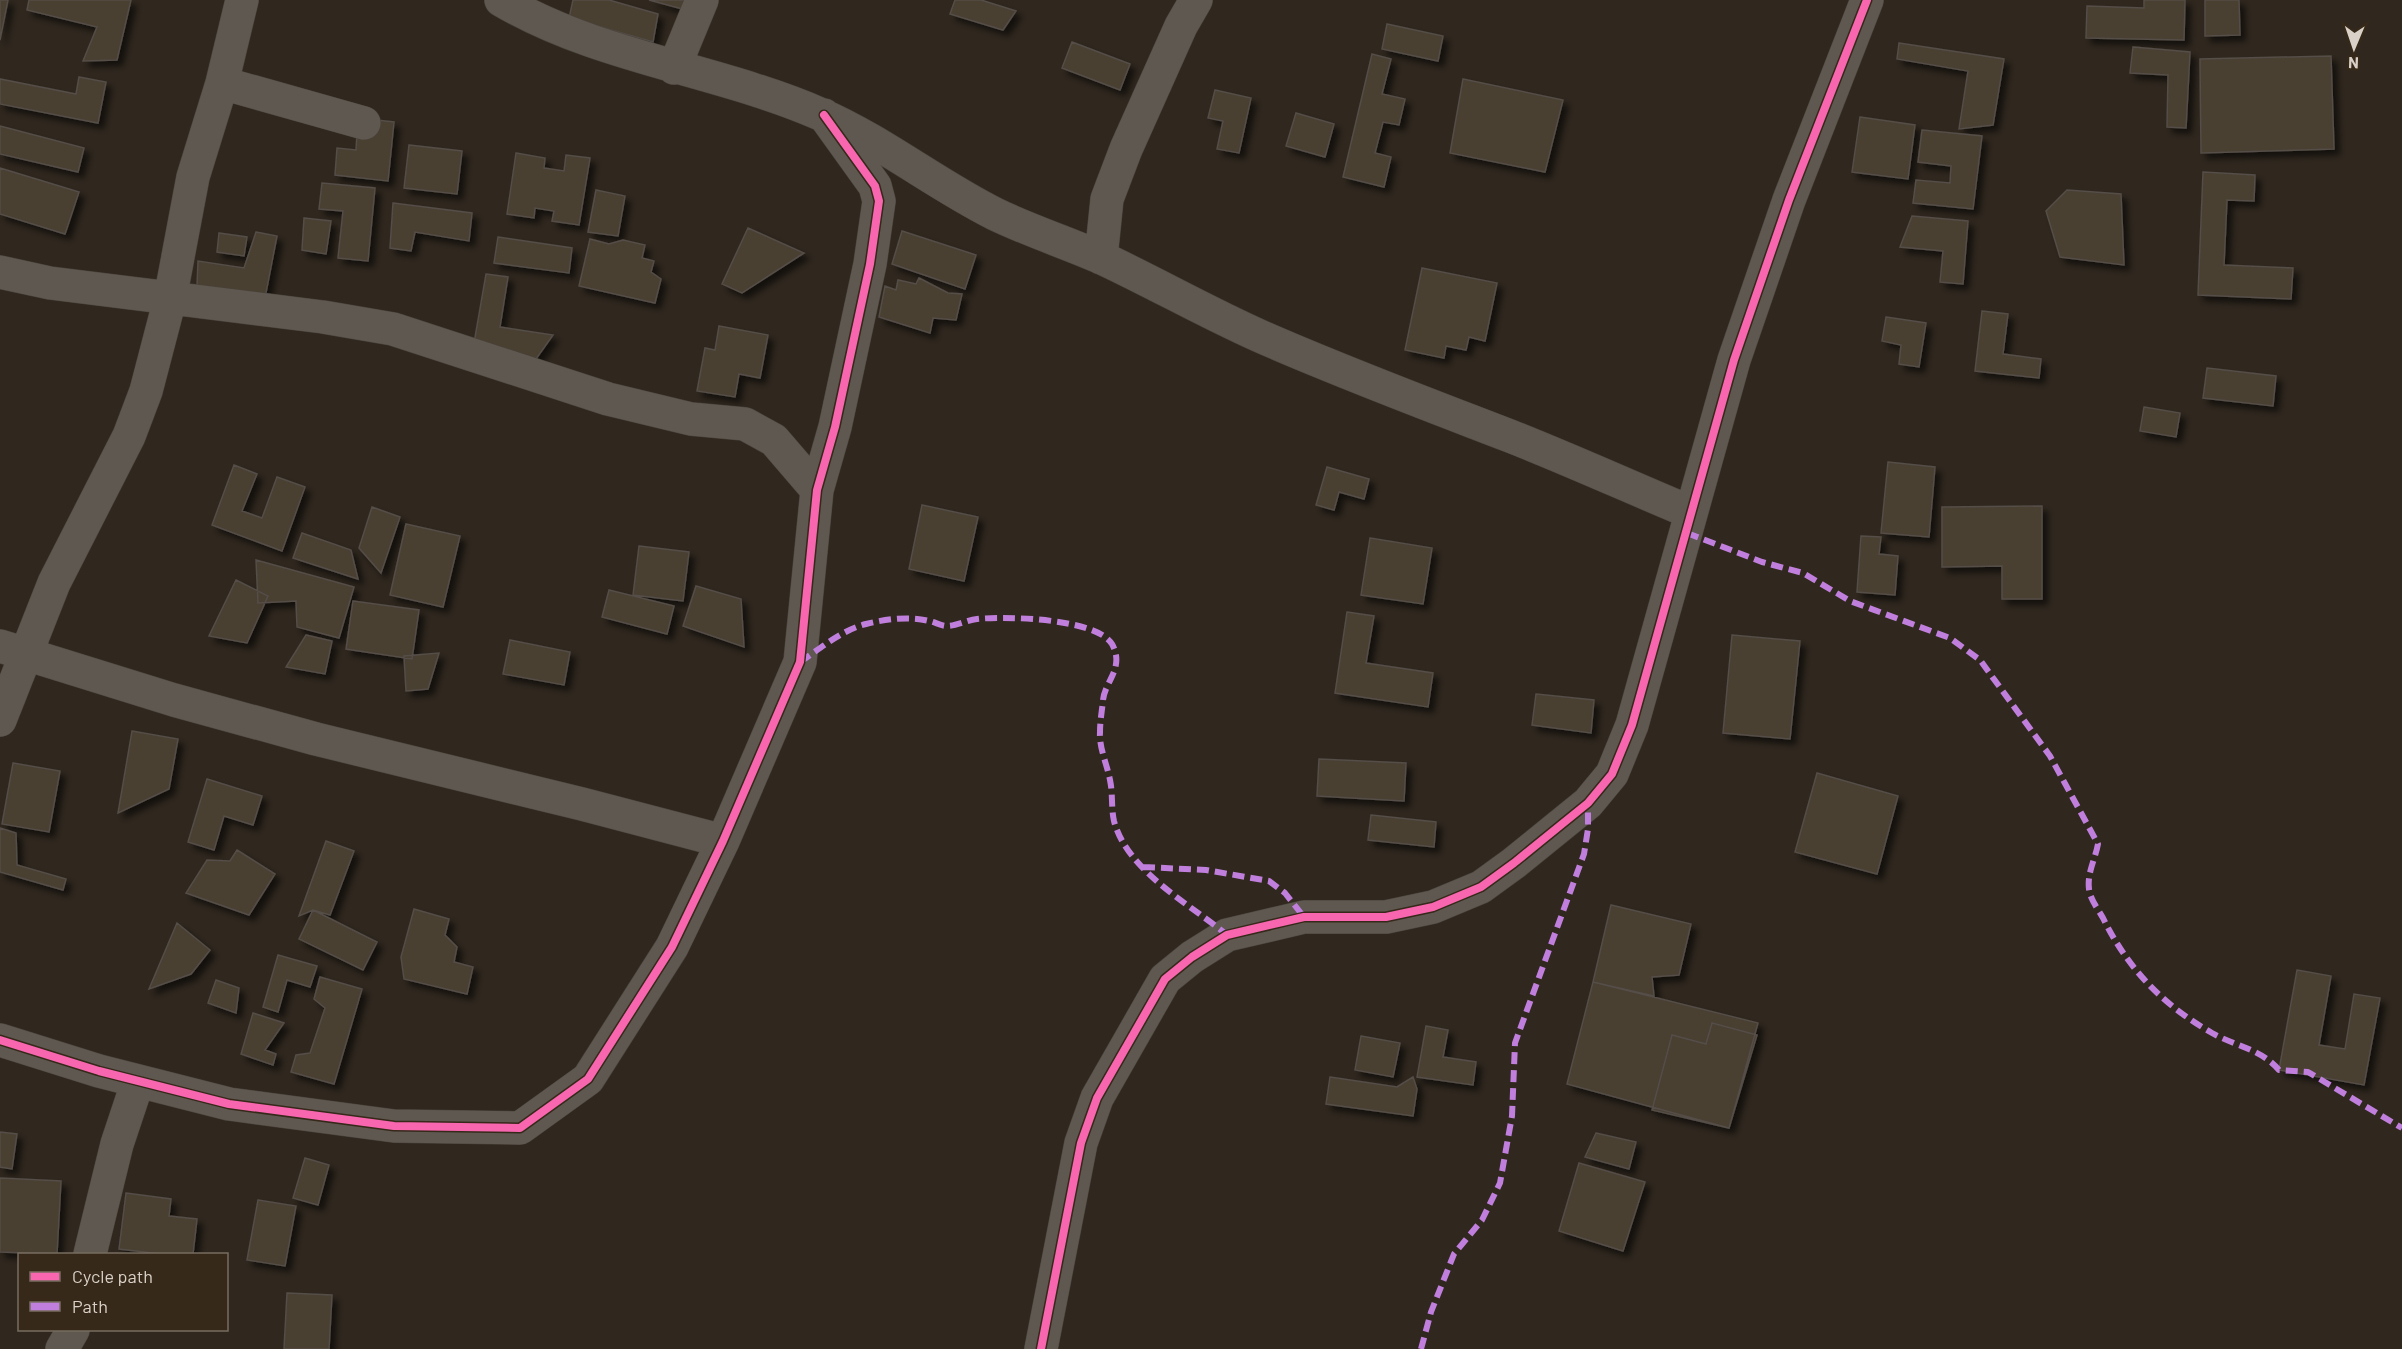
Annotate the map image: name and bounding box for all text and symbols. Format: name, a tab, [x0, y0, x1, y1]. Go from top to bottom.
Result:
north arrow	[2324, 18, 2384, 78]
text: N	[2348, 54, 2359, 73]
legend	[18, 1253, 228, 1331]
text: Cycle path	[72, 1265, 153, 1287]
text: Path	[72, 1295, 108, 1317]

